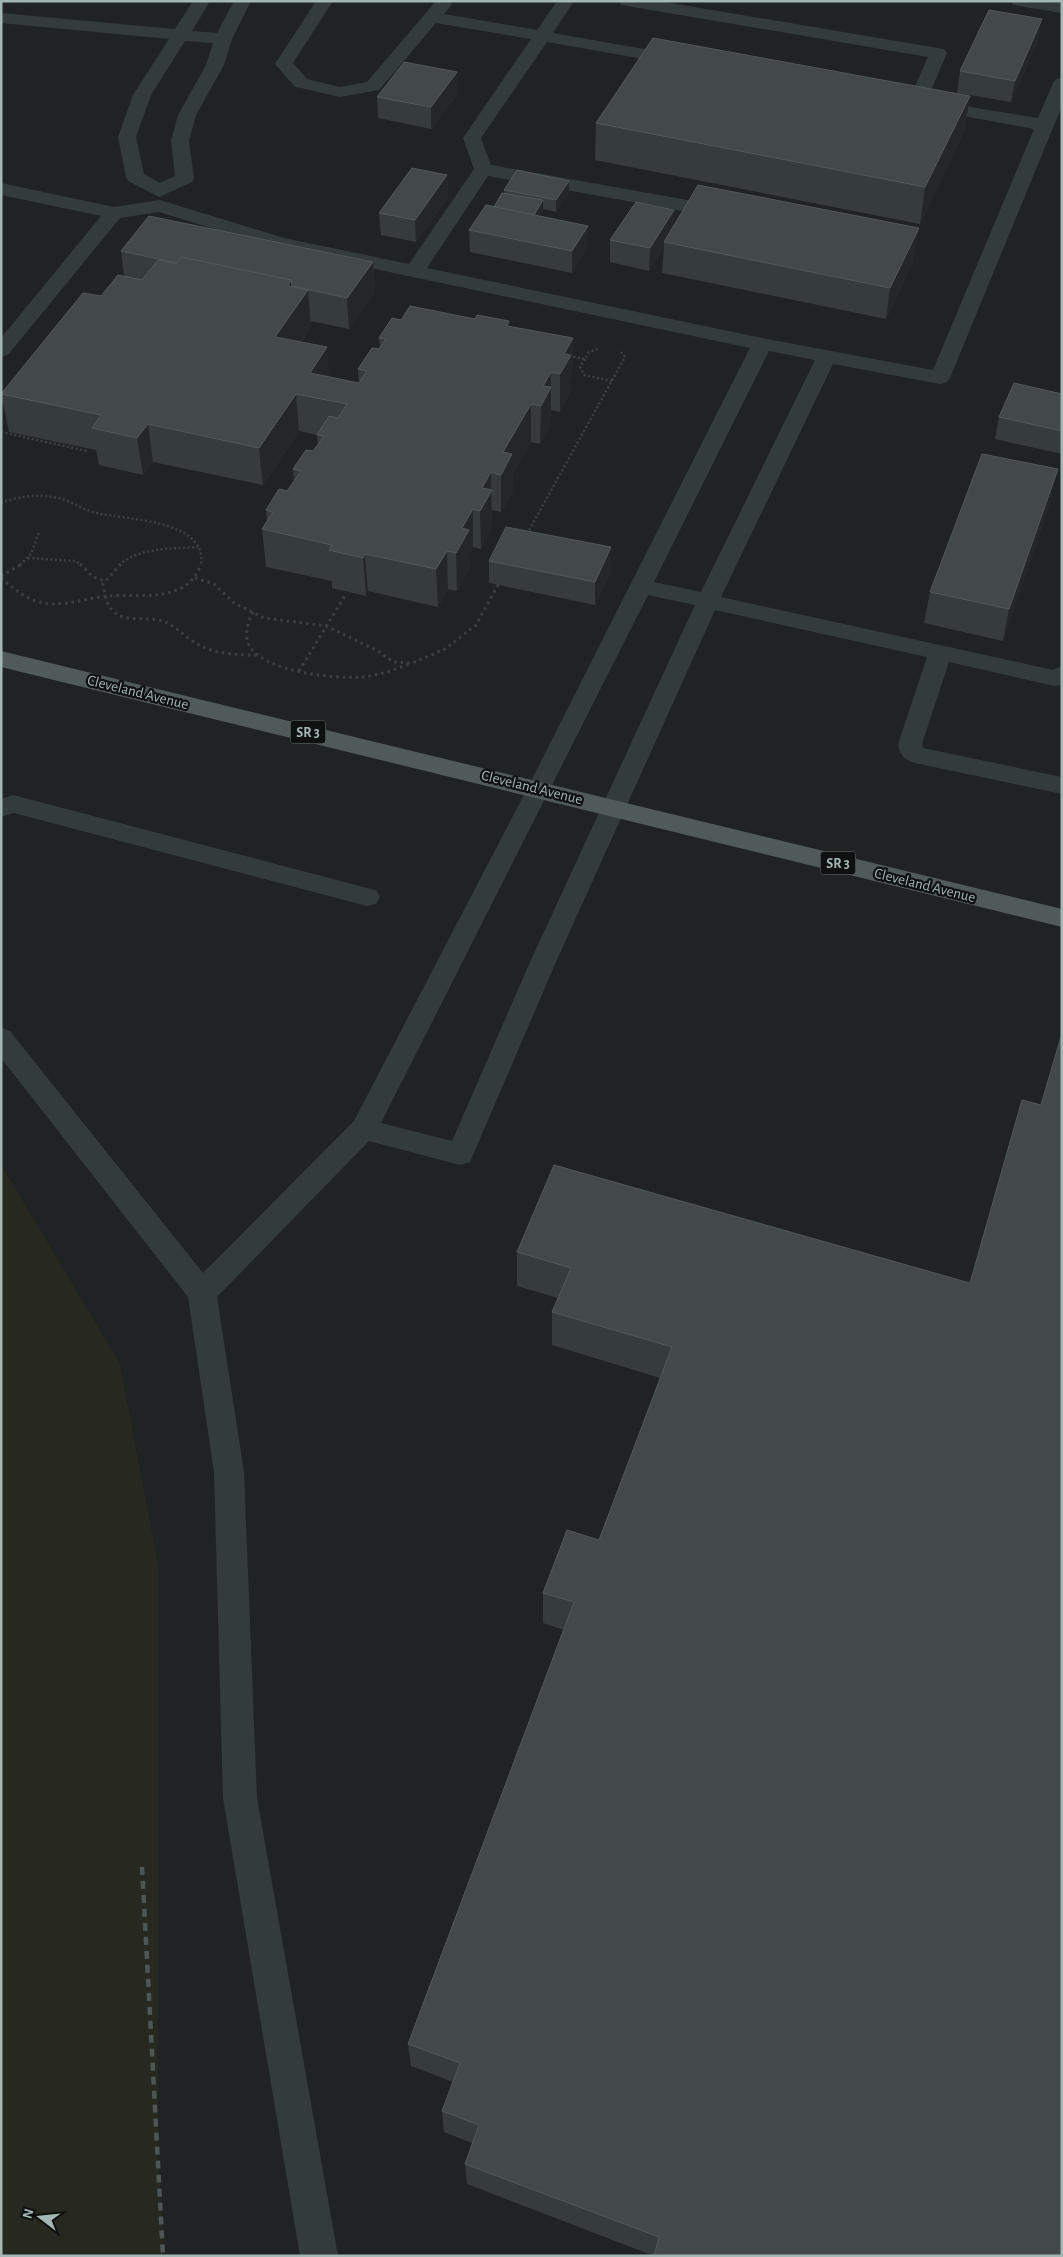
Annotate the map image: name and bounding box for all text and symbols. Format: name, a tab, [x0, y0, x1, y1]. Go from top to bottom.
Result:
street label: Cleveland Avenue	[86, 673, 190, 712]
road number: SR 3	[290, 720, 326, 744]
street label: Cleveland Avenue	[480, 768, 584, 807]
road number: SR 3	[820, 851, 856, 874]
street label: Cleveland Avenue	[873, 866, 977, 905]
north arrow	[15, 2192, 65, 2242]
text: N	[20, 2207, 37, 2220]

